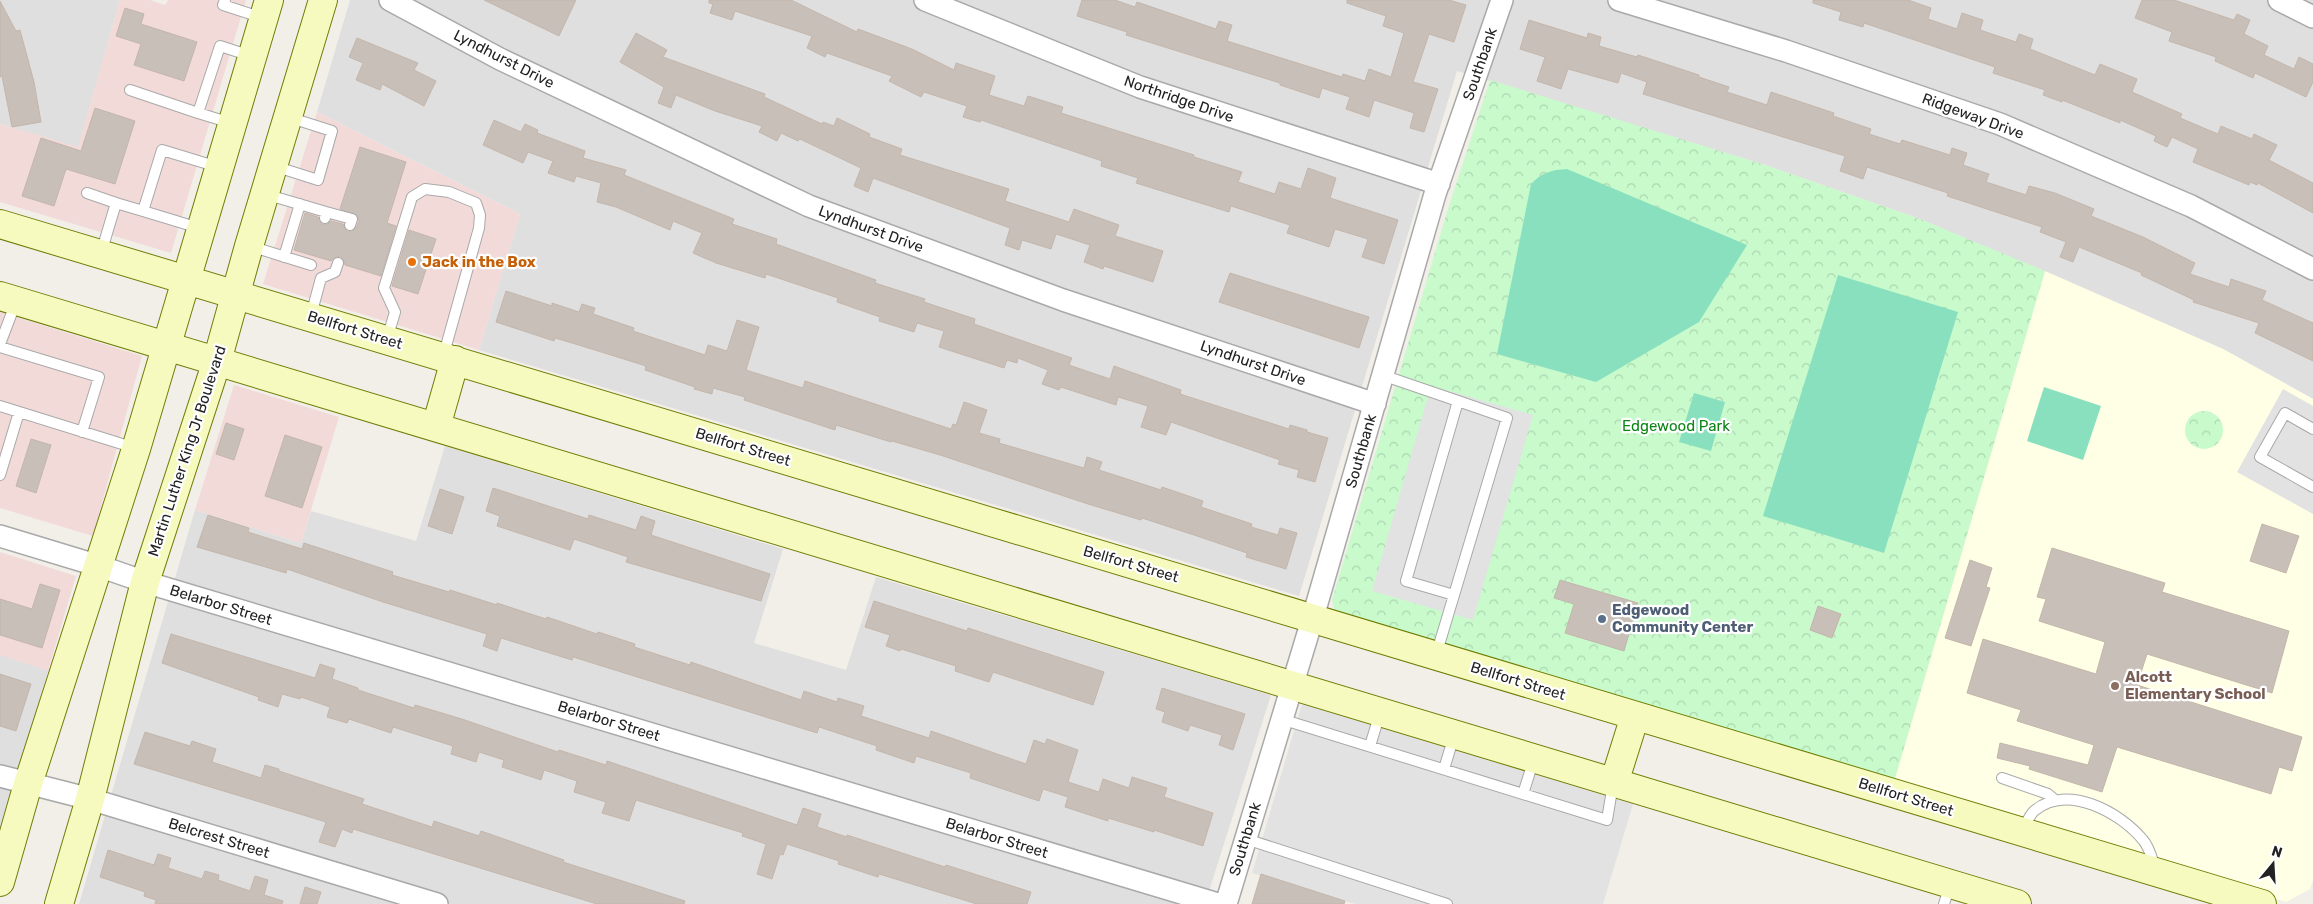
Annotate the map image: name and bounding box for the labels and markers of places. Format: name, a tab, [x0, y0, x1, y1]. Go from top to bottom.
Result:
place label: Jack in the Box	[422, 253, 536, 271]
marker: Jack in the Box	[406, 256, 418, 268]
place label: Edgewood Community Center	[1612, 601, 1753, 636]
marker: Edgewood Community Center	[1596, 613, 1608, 625]
place label: Alcott Elementary School	[2125, 668, 2266, 703]
marker: Alcott Elementary School	[2109, 680, 2121, 692]

